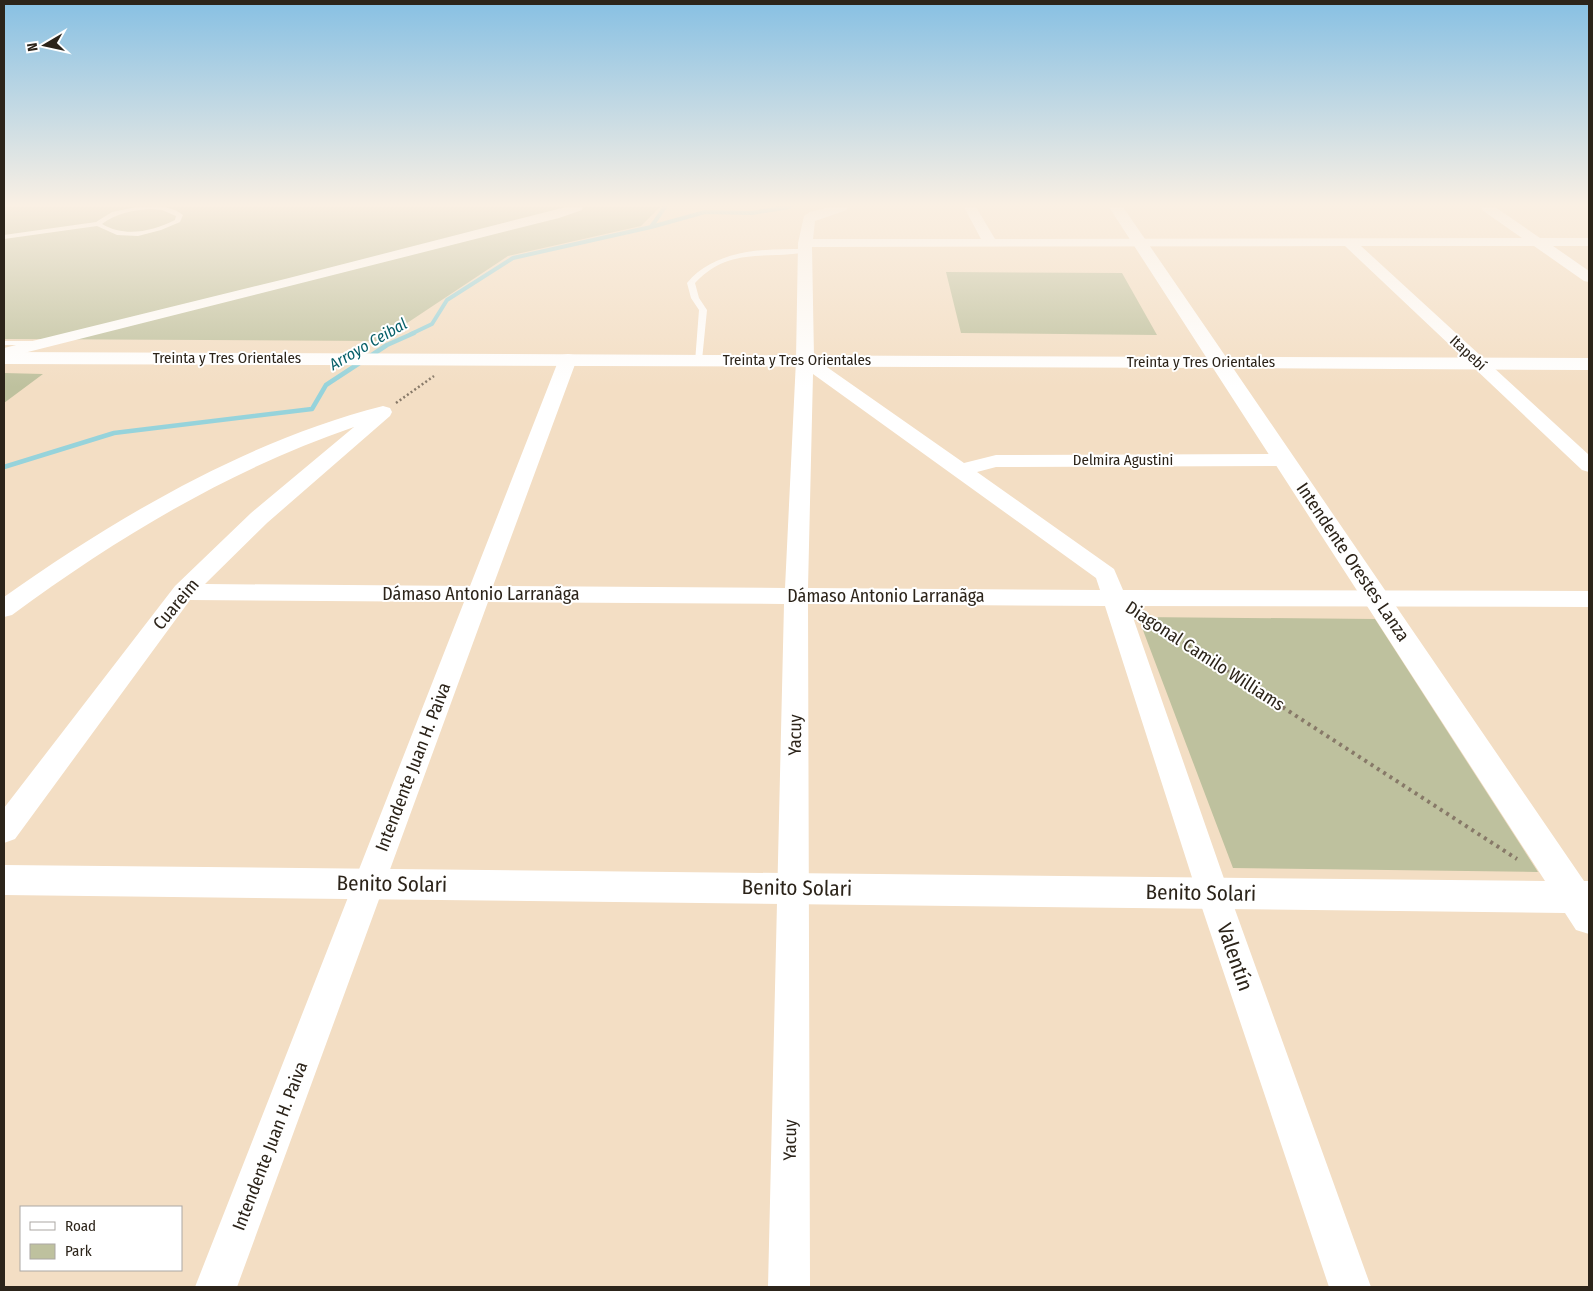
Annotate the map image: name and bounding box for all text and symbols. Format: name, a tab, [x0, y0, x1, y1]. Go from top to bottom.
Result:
north arrow	[20, 20, 70, 70]
text: N	[24, 41, 42, 52]
water label: Arroyo Ceibal	[325, 314, 410, 374]
street label: Itapebí	[1446, 332, 1490, 374]
street label: Treinta y Tres Orientales	[153, 349, 301, 367]
street label: Treinta y Tres Orientales	[723, 351, 871, 369]
street label: Treinta y Tres Orientales	[1127, 353, 1275, 371]
street label: Delmira Agustini	[1073, 451, 1173, 469]
street label: Intendente Orestes Lanza	[1292, 478, 1414, 646]
street label: Cuareim	[148, 574, 204, 634]
street label: Dámaso Antonio Larranãga	[382, 583, 580, 605]
street label: Dámaso Antonio Larranãga	[787, 585, 985, 607]
street label: Diagonal Camilo Williams	[1121, 596, 1289, 716]
street label: Intendente Juan H. Paiva	[371, 679, 455, 855]
street label: Yacuy	[784, 714, 806, 756]
street label: Benito Solari	[336, 870, 448, 898]
street label: Benito Solari	[741, 874, 853, 902]
street label: Benito Solari	[1145, 879, 1257, 907]
street label: Valentín	[1211, 920, 1259, 994]
street label: Intendente Juan H. Paiva	[228, 1058, 312, 1234]
street label: Yacuy	[779, 1119, 801, 1161]
legend	[20, 1206, 182, 1271]
text: Road	[65, 1217, 96, 1235]
text: Park	[65, 1242, 92, 1260]

